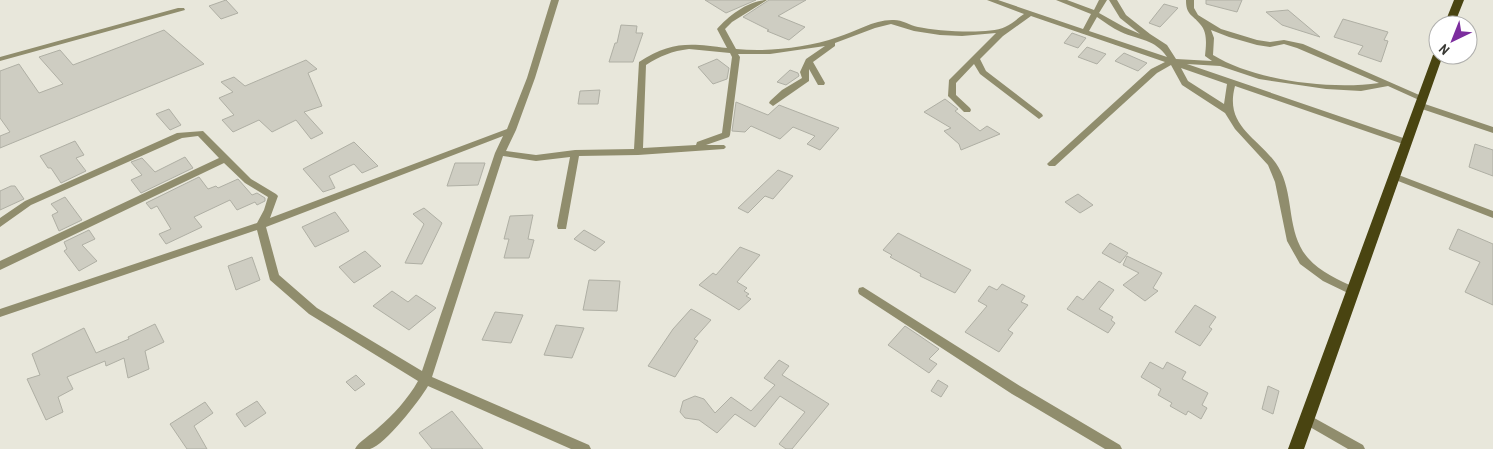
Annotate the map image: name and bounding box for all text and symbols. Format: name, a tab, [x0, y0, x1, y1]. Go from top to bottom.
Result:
north arrow	[1428, 15, 1478, 65]
text: N	[1435, 40, 1453, 59]

